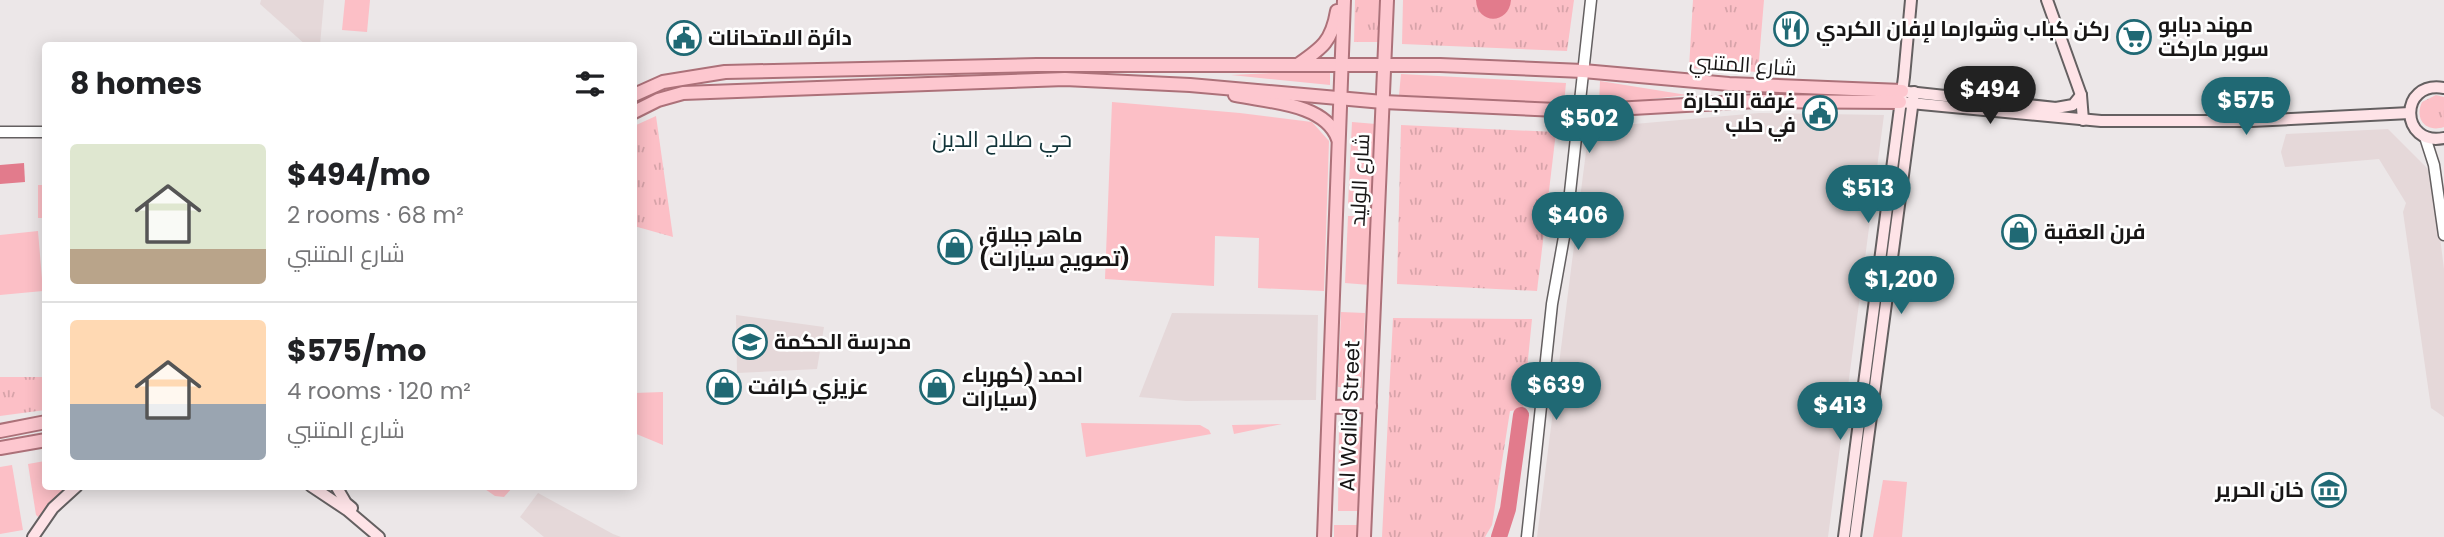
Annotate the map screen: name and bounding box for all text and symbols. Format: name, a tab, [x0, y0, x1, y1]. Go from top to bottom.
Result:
restaurant icon: ركن كباب وشوارما لإفان الكردي	[1772, 10, 1810, 48]
place label: مهند دبابو سوبر ماركت	[2158, 10, 2269, 63]
place label: ركن كباب وشوارما لإفان الكردي	[1816, 14, 2110, 46]
supermarket icon: مهند دبابو سوبر ماركت	[2115, 18, 2153, 56]
public building icon: دائرة الامتحانات	[665, 19, 703, 57]
place label: دائرة الامتحانات	[708, 23, 852, 52]
street label: شارع المتنبي	[1688, 46, 1798, 85]
text: 8 homes	[70, 62, 202, 105]
icon: filters	[571, 65, 609, 103]
pin: $494	[1949, 66, 2031, 126]
text: $494	[1960, 73, 2020, 105]
pin: $575	[2205, 78, 2287, 137]
text: $575	[2217, 84, 2275, 116]
place label: غرفة التجارة في حلب	[1683, 86, 1796, 142]
public building icon: غرفة التجارة في حلب	[1801, 94, 1839, 132]
pin: $502	[1548, 96, 1630, 155]
text: $502	[1560, 102, 1618, 134]
district label: حي صلاح الدين	[932, 123, 1072, 157]
street label: شارع الوليد	[1343, 133, 1376, 227]
text: $494/mo	[287, 153, 430, 196]
pin: $513	[1827, 166, 1909, 225]
icon: home	[126, 172, 210, 256]
text: $513	[1842, 172, 1894, 204]
pin: $406	[1537, 192, 1619, 252]
text: 2 rooms · 68 m²	[287, 199, 464, 231]
text: $406	[1548, 199, 1608, 231]
shop icon: فرن العقبة	[2000, 213, 2038, 251]
place label: فرن العقبة	[2044, 217, 2145, 246]
place label: ماهر جبلاق (تصويج سيارات)	[979, 220, 1130, 273]
shop icon: ماهر جبلاق (تصويج سيارات)	[936, 228, 974, 266]
text: شارع المتنبي	[287, 238, 405, 270]
pin: $1,200	[1844, 256, 1958, 316]
text: $1,200	[1864, 263, 1938, 295]
school or university icon: مدرسة الحكمة	[731, 323, 769, 361]
place label: مدرسة الحكمة	[774, 327, 911, 356]
text: $575/mo	[287, 329, 426, 372]
street label: Al Walid Street	[1332, 340, 1367, 492]
icon: home	[126, 348, 210, 432]
place label: احمد (كهرباء سيارات)	[962, 360, 1083, 413]
pin: $639	[1515, 362, 1597, 422]
shop icon: عزيزي كرافت	[705, 368, 743, 406]
shop icon: احمد (كهرباء سيارات)	[918, 368, 956, 406]
text: $639	[1527, 369, 1585, 401]
place label: عزيزي كرافت	[748, 372, 869, 404]
text: 4 rooms · 120 m²	[287, 375, 471, 407]
pin: $413	[1799, 382, 1881, 442]
text: $413	[1813, 389, 1867, 421]
text: شارع المتنبي	[287, 414, 405, 446]
museum icon: خان الحرير	[2310, 471, 2348, 509]
place label: خان الحرير	[2214, 475, 2304, 504]

